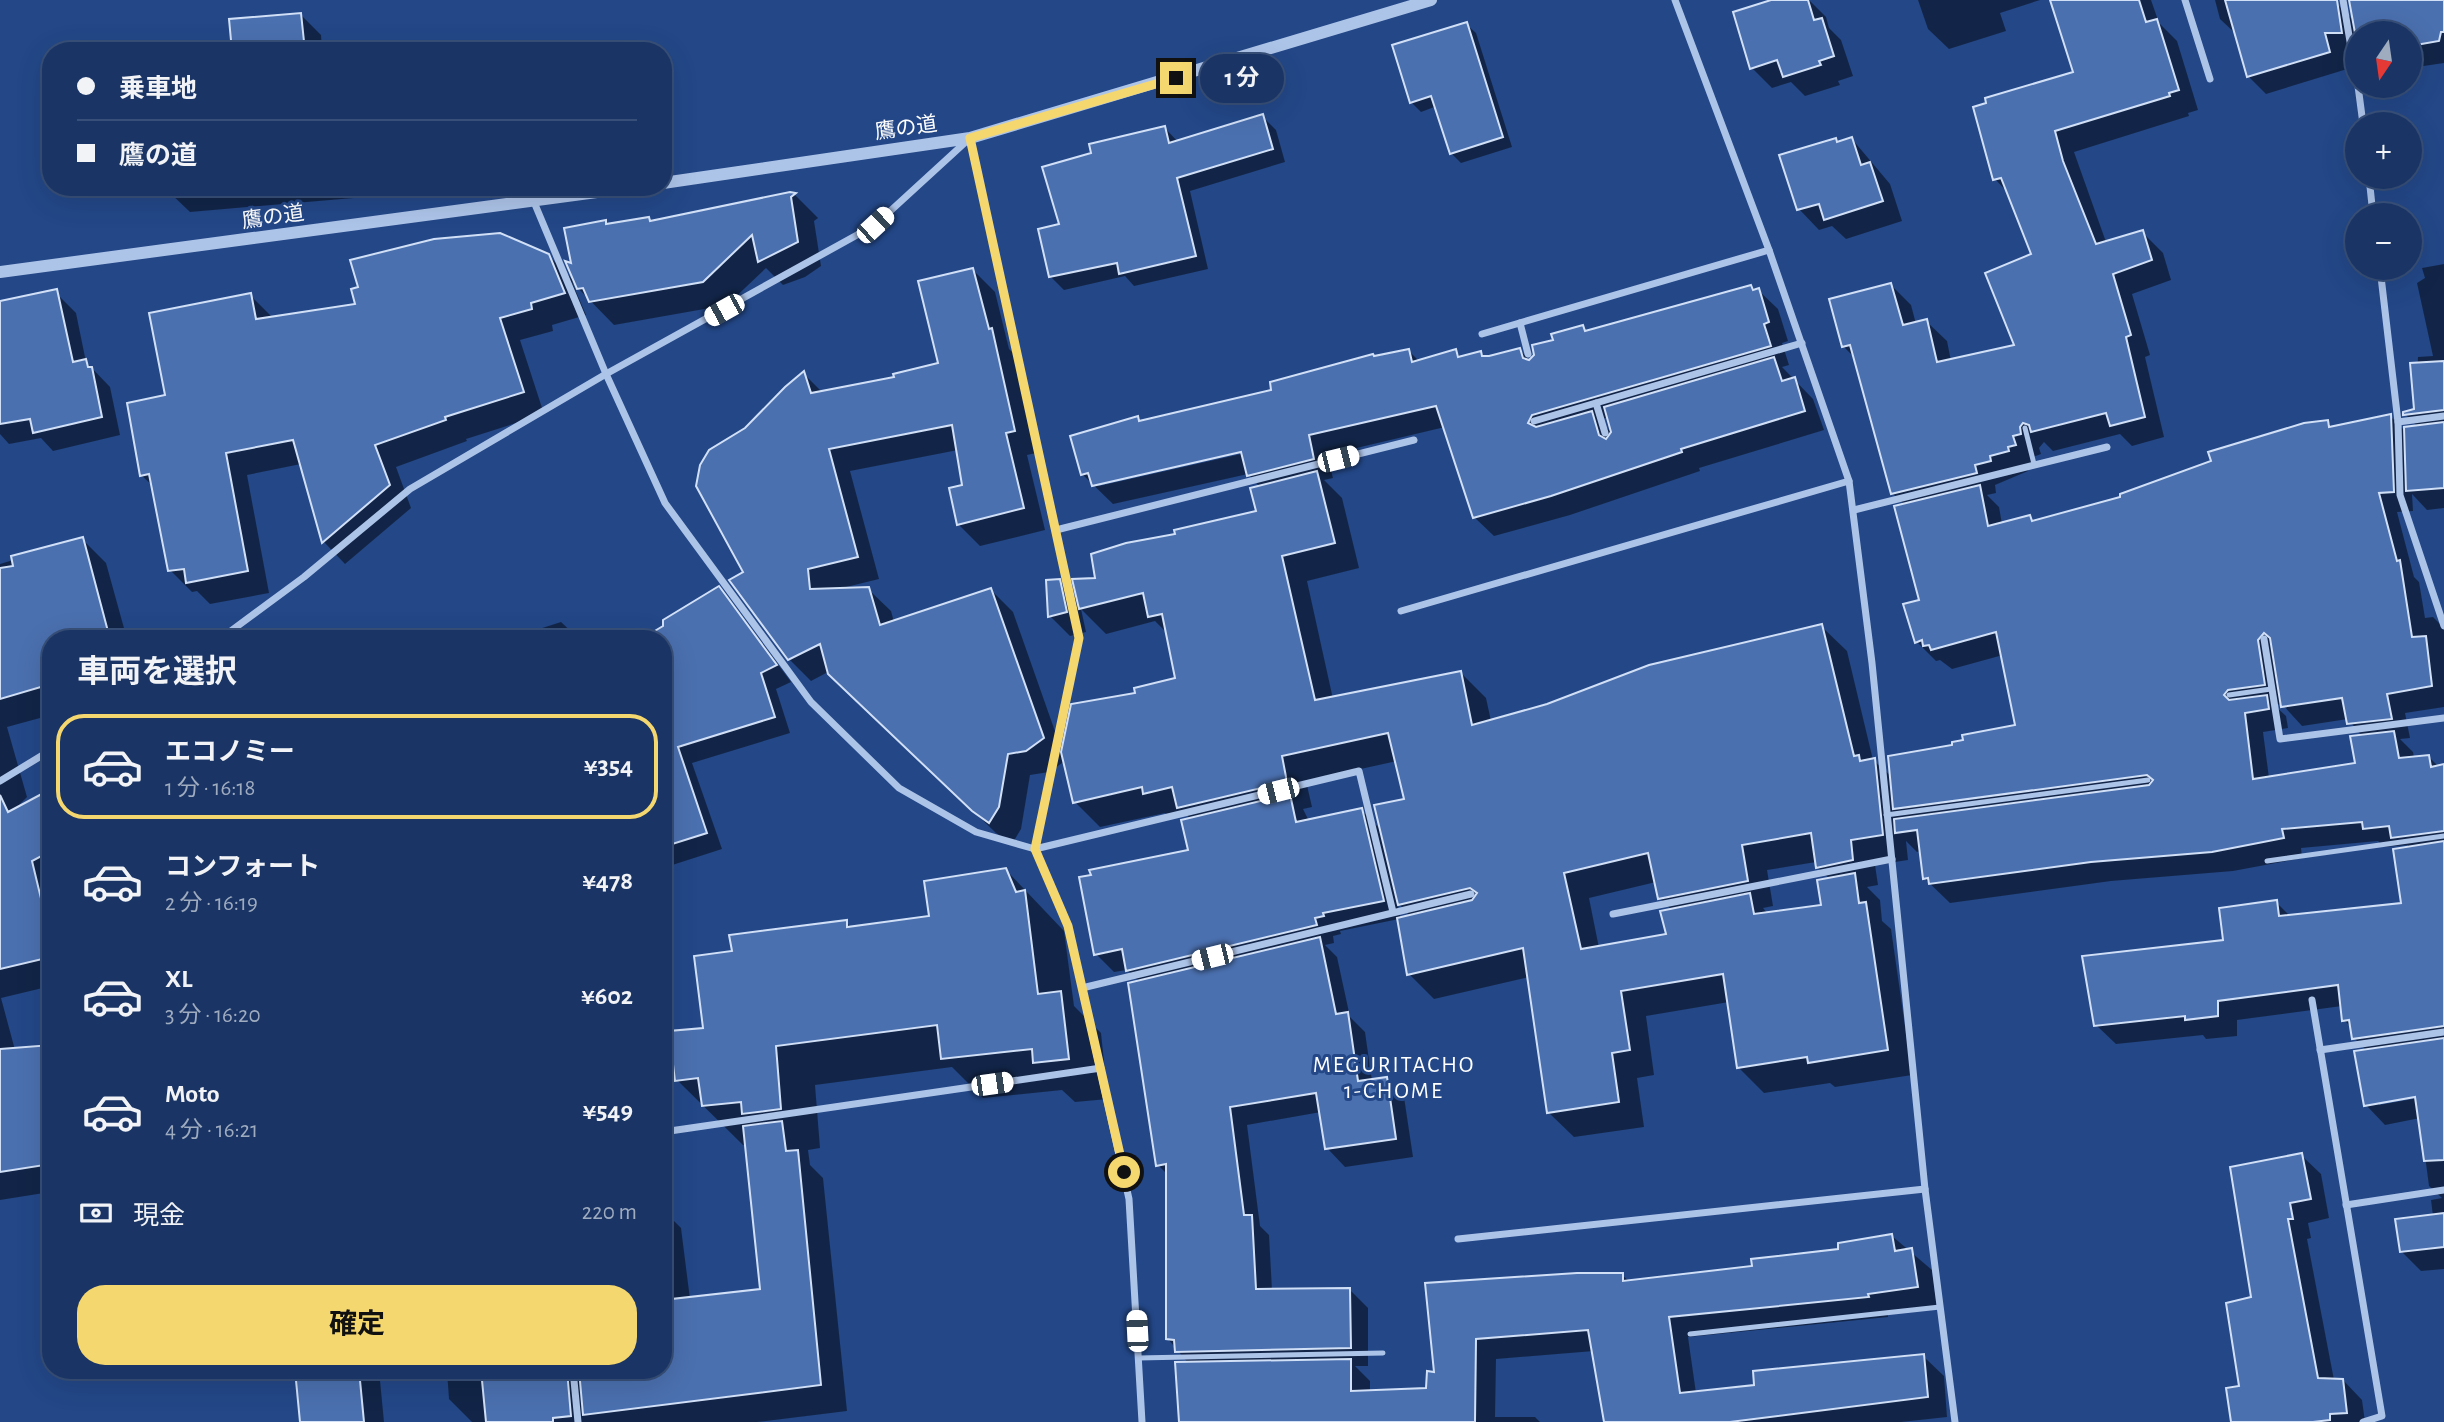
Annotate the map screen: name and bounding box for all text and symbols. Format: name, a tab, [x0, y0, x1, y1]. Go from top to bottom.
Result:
north arrow	[2345, 21, 2422, 98]
map controls	[2345, 21, 2422, 280]
callout: 1 分	[1200, 54, 1284, 102]
route end	[1160, 62, 1192, 94]
text: 1 分	[1225, 67, 1259, 90]
text: 乗車地	[119, 76, 197, 102]
street label: 鷹の道	[873, 112, 939, 143]
button: +	[2345, 112, 2422, 189]
text: 鷹の道	[119, 143, 197, 169]
street label: 鷹の道	[240, 201, 306, 232]
car	[853, 203, 898, 247]
button: −	[2345, 203, 2422, 280]
car	[701, 291, 748, 329]
car	[1316, 444, 1361, 474]
text: 車両を選択	[77, 656, 237, 688]
icon: car	[81, 735, 144, 798]
text: エコノミー	[165, 739, 295, 765]
text: ¥354	[584, 753, 633, 779]
car	[1256, 776, 1301, 806]
text: 1 分 · 16:18	[165, 777, 255, 800]
icon: car	[81, 850, 144, 913]
text: コンフォート	[165, 854, 320, 880]
text: ¥478	[582, 868, 633, 894]
text: 2 分 · 16:19	[165, 892, 258, 915]
car	[1190, 942, 1235, 972]
icon: car	[81, 965, 144, 1028]
text: XL	[165, 966, 192, 992]
text: ¥602	[581, 983, 633, 1009]
text: 3 分 · 16:20	[165, 1004, 261, 1027]
district label: MEGURITACHO 1-CHOME	[1313, 1054, 1475, 1103]
car	[970, 1071, 1015, 1097]
icon: car	[81, 1080, 144, 1143]
text: Moto	[165, 1081, 220, 1107]
text: ¥549	[582, 1098, 633, 1124]
text: 4 分 · 16:21	[165, 1119, 258, 1142]
route start	[1108, 1156, 1140, 1188]
icon: cash	[77, 1194, 115, 1232]
text: 220 m	[582, 1201, 637, 1224]
text: 現金	[133, 1203, 185, 1229]
button: 確定	[77, 1285, 637, 1365]
car	[1126, 1309, 1149, 1353]

